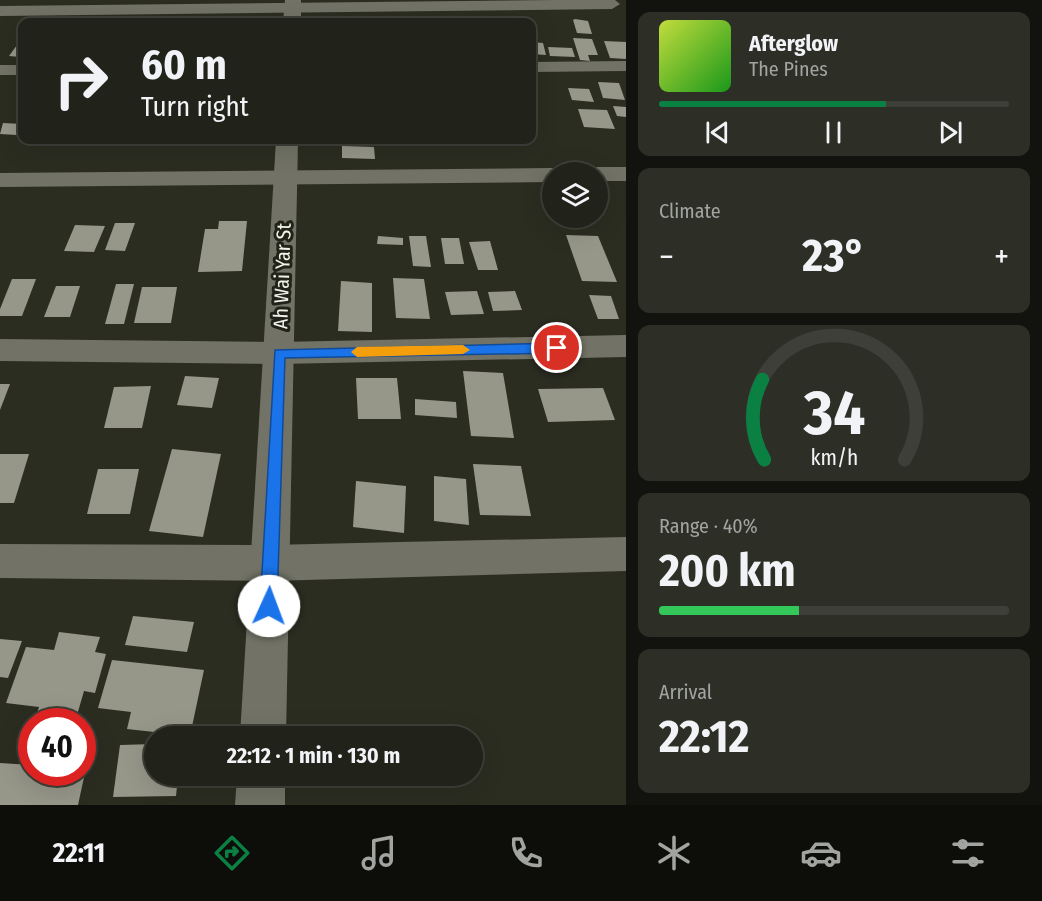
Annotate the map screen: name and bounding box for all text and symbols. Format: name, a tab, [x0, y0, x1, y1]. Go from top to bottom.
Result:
text: Afterglow	[749, 30, 838, 57]
text: 60 m	[141, 40, 227, 90]
icon: right	[42, 42, 120, 120]
text: The Pines	[749, 57, 828, 81]
text: Turn right	[141, 91, 249, 123]
icon: previous	[701, 116, 734, 149]
icon: pause	[817, 116, 850, 149]
icon: next	[934, 116, 967, 149]
map controls	[542, 162, 608, 228]
button: layers	[542, 162, 608, 228]
text: Climate	[659, 199, 721, 223]
street label: Ah Wai Yar St	[268, 222, 296, 329]
text: 23°	[802, 229, 866, 283]
text: −	[659, 237, 674, 277]
text: +	[994, 237, 1009, 277]
pin	[531, 322, 582, 373]
icon: arrive	[540, 331, 573, 364]
text: 34	[802, 376, 865, 451]
text: km/h	[810, 445, 858, 471]
text: Range · 40%	[659, 514, 758, 538]
text: 200 km	[659, 544, 796, 598]
position arrow	[237, 574, 301, 638]
text: Arrival	[659, 680, 712, 704]
speed limit sign: 40	[18, 708, 96, 786]
text: 22:12	[659, 710, 749, 764]
text: 22:12 · 1 min · 130 m	[227, 742, 400, 769]
icon: directions	[211, 832, 253, 874]
icon: music	[358, 832, 400, 874]
icon: phone	[505, 832, 547, 874]
icon: climate	[653, 832, 695, 874]
icon: car	[800, 832, 842, 874]
icon: filters	[947, 832, 989, 874]
text: 22:11	[53, 837, 105, 869]

